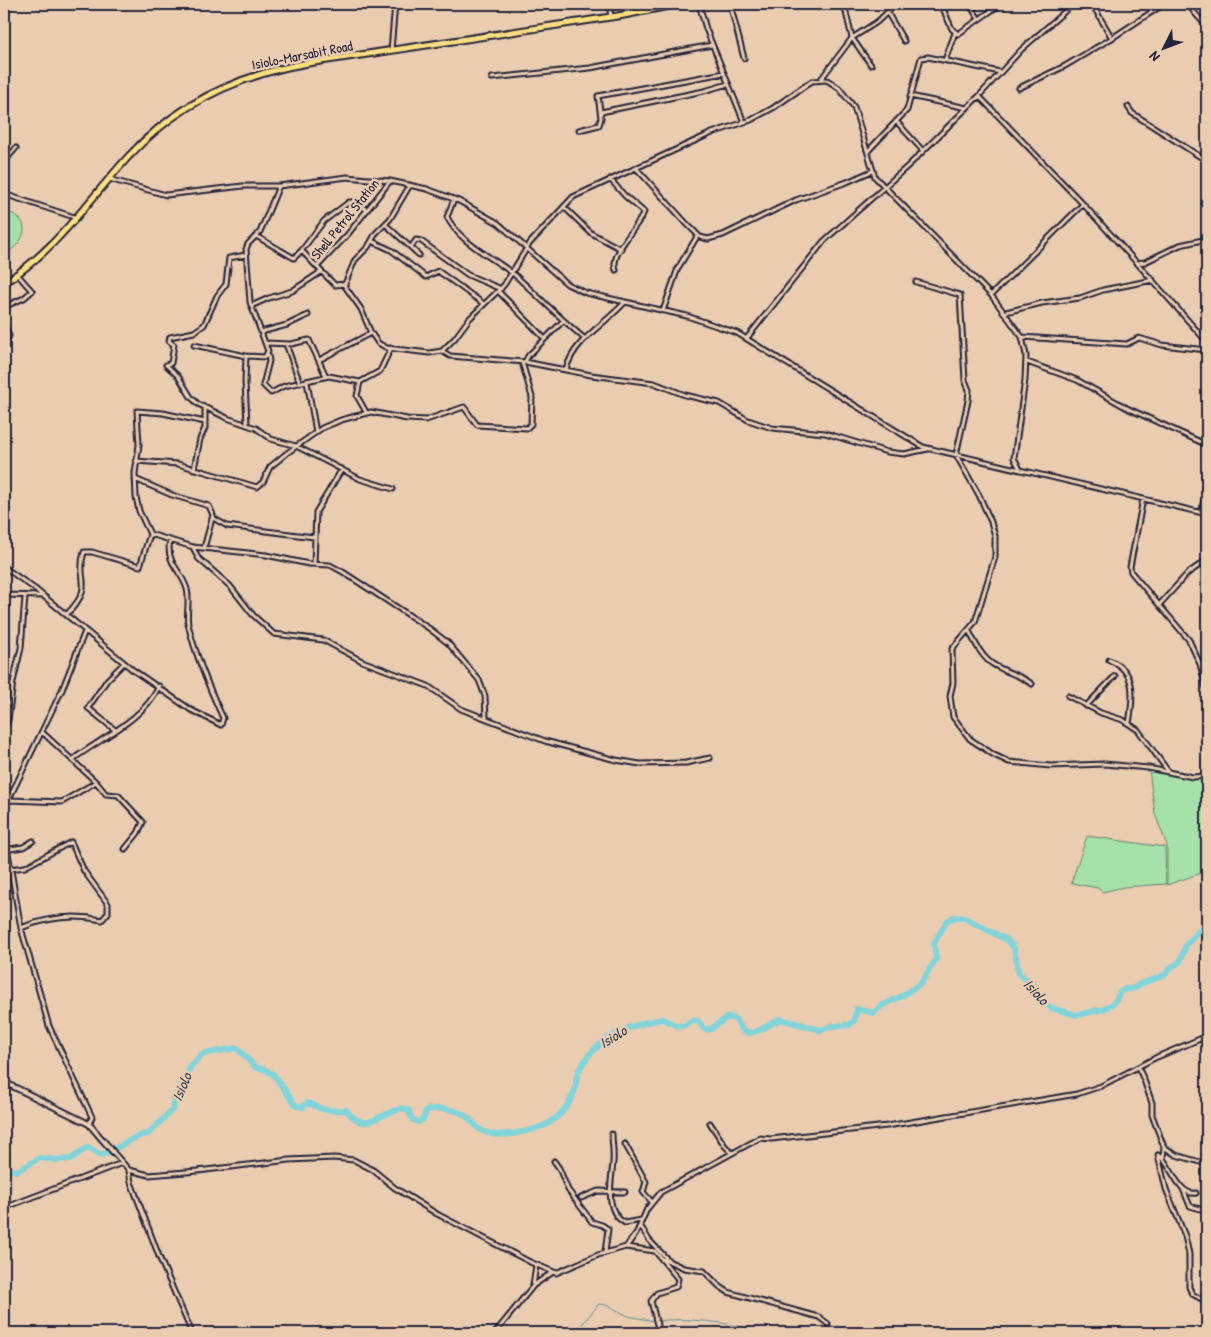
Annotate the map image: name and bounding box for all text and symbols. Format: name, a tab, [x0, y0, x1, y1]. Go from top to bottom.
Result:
north arrow	[1138, 22, 1188, 72]
street label: Isiolo-Marsabit Road	[250, 35, 355, 74]
text: N	[1144, 48, 1164, 66]
street label: Shell Petrol Station	[306, 174, 383, 263]
water label: Isiolo	[1019, 974, 1054, 1010]
water label: Isiolo	[595, 1020, 631, 1053]
water label: Isiolo	[166, 1069, 197, 1104]

